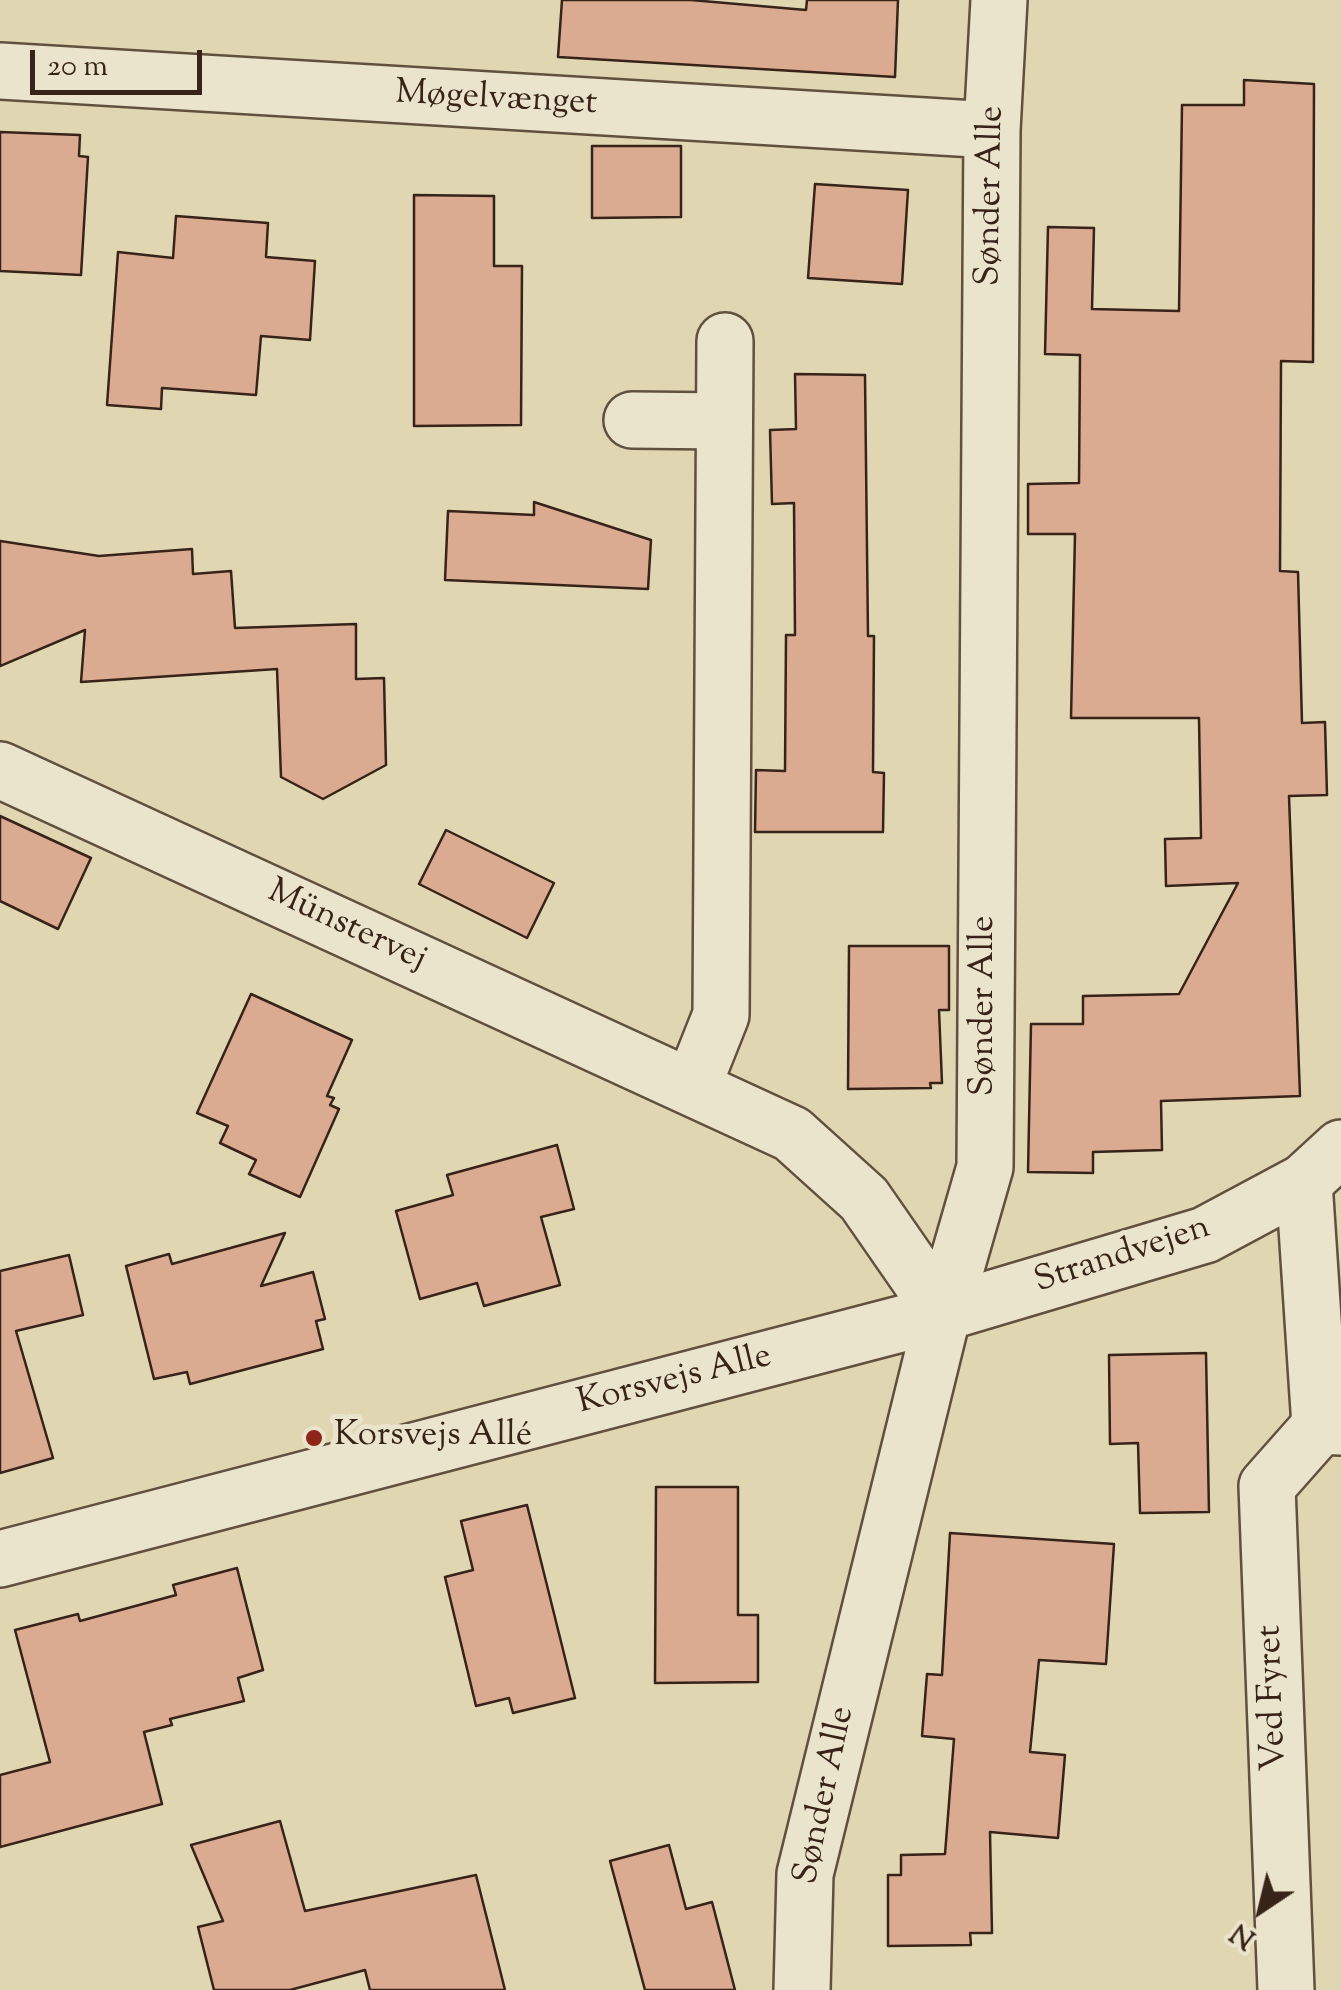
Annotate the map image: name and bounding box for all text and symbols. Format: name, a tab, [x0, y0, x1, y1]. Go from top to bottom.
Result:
scale bar	[35, 30, 208, 92]
text: 20 m	[47, 46, 108, 89]
street label: Møgelvænget	[394, 75, 598, 127]
street label: Sønder Alle	[970, 105, 1016, 287]
street label: Münstervej	[260, 873, 432, 983]
street label: Sønder Alle	[965, 916, 1007, 1096]
street label: Strandvejen	[1030, 1209, 1216, 1305]
street label: Korsvejs Alle	[574, 1338, 776, 1426]
place label: Korsvejs Allé	[334, 1417, 532, 1459]
marker: Korsvejs Allé	[303, 1427, 325, 1449]
street label: Ved Fyret	[1251, 1624, 1299, 1772]
street label: Sønder Alle	[788, 1703, 866, 1889]
north arrow	[1211, 1860, 1311, 1960]
text: N	[1223, 1912, 1264, 1957]

